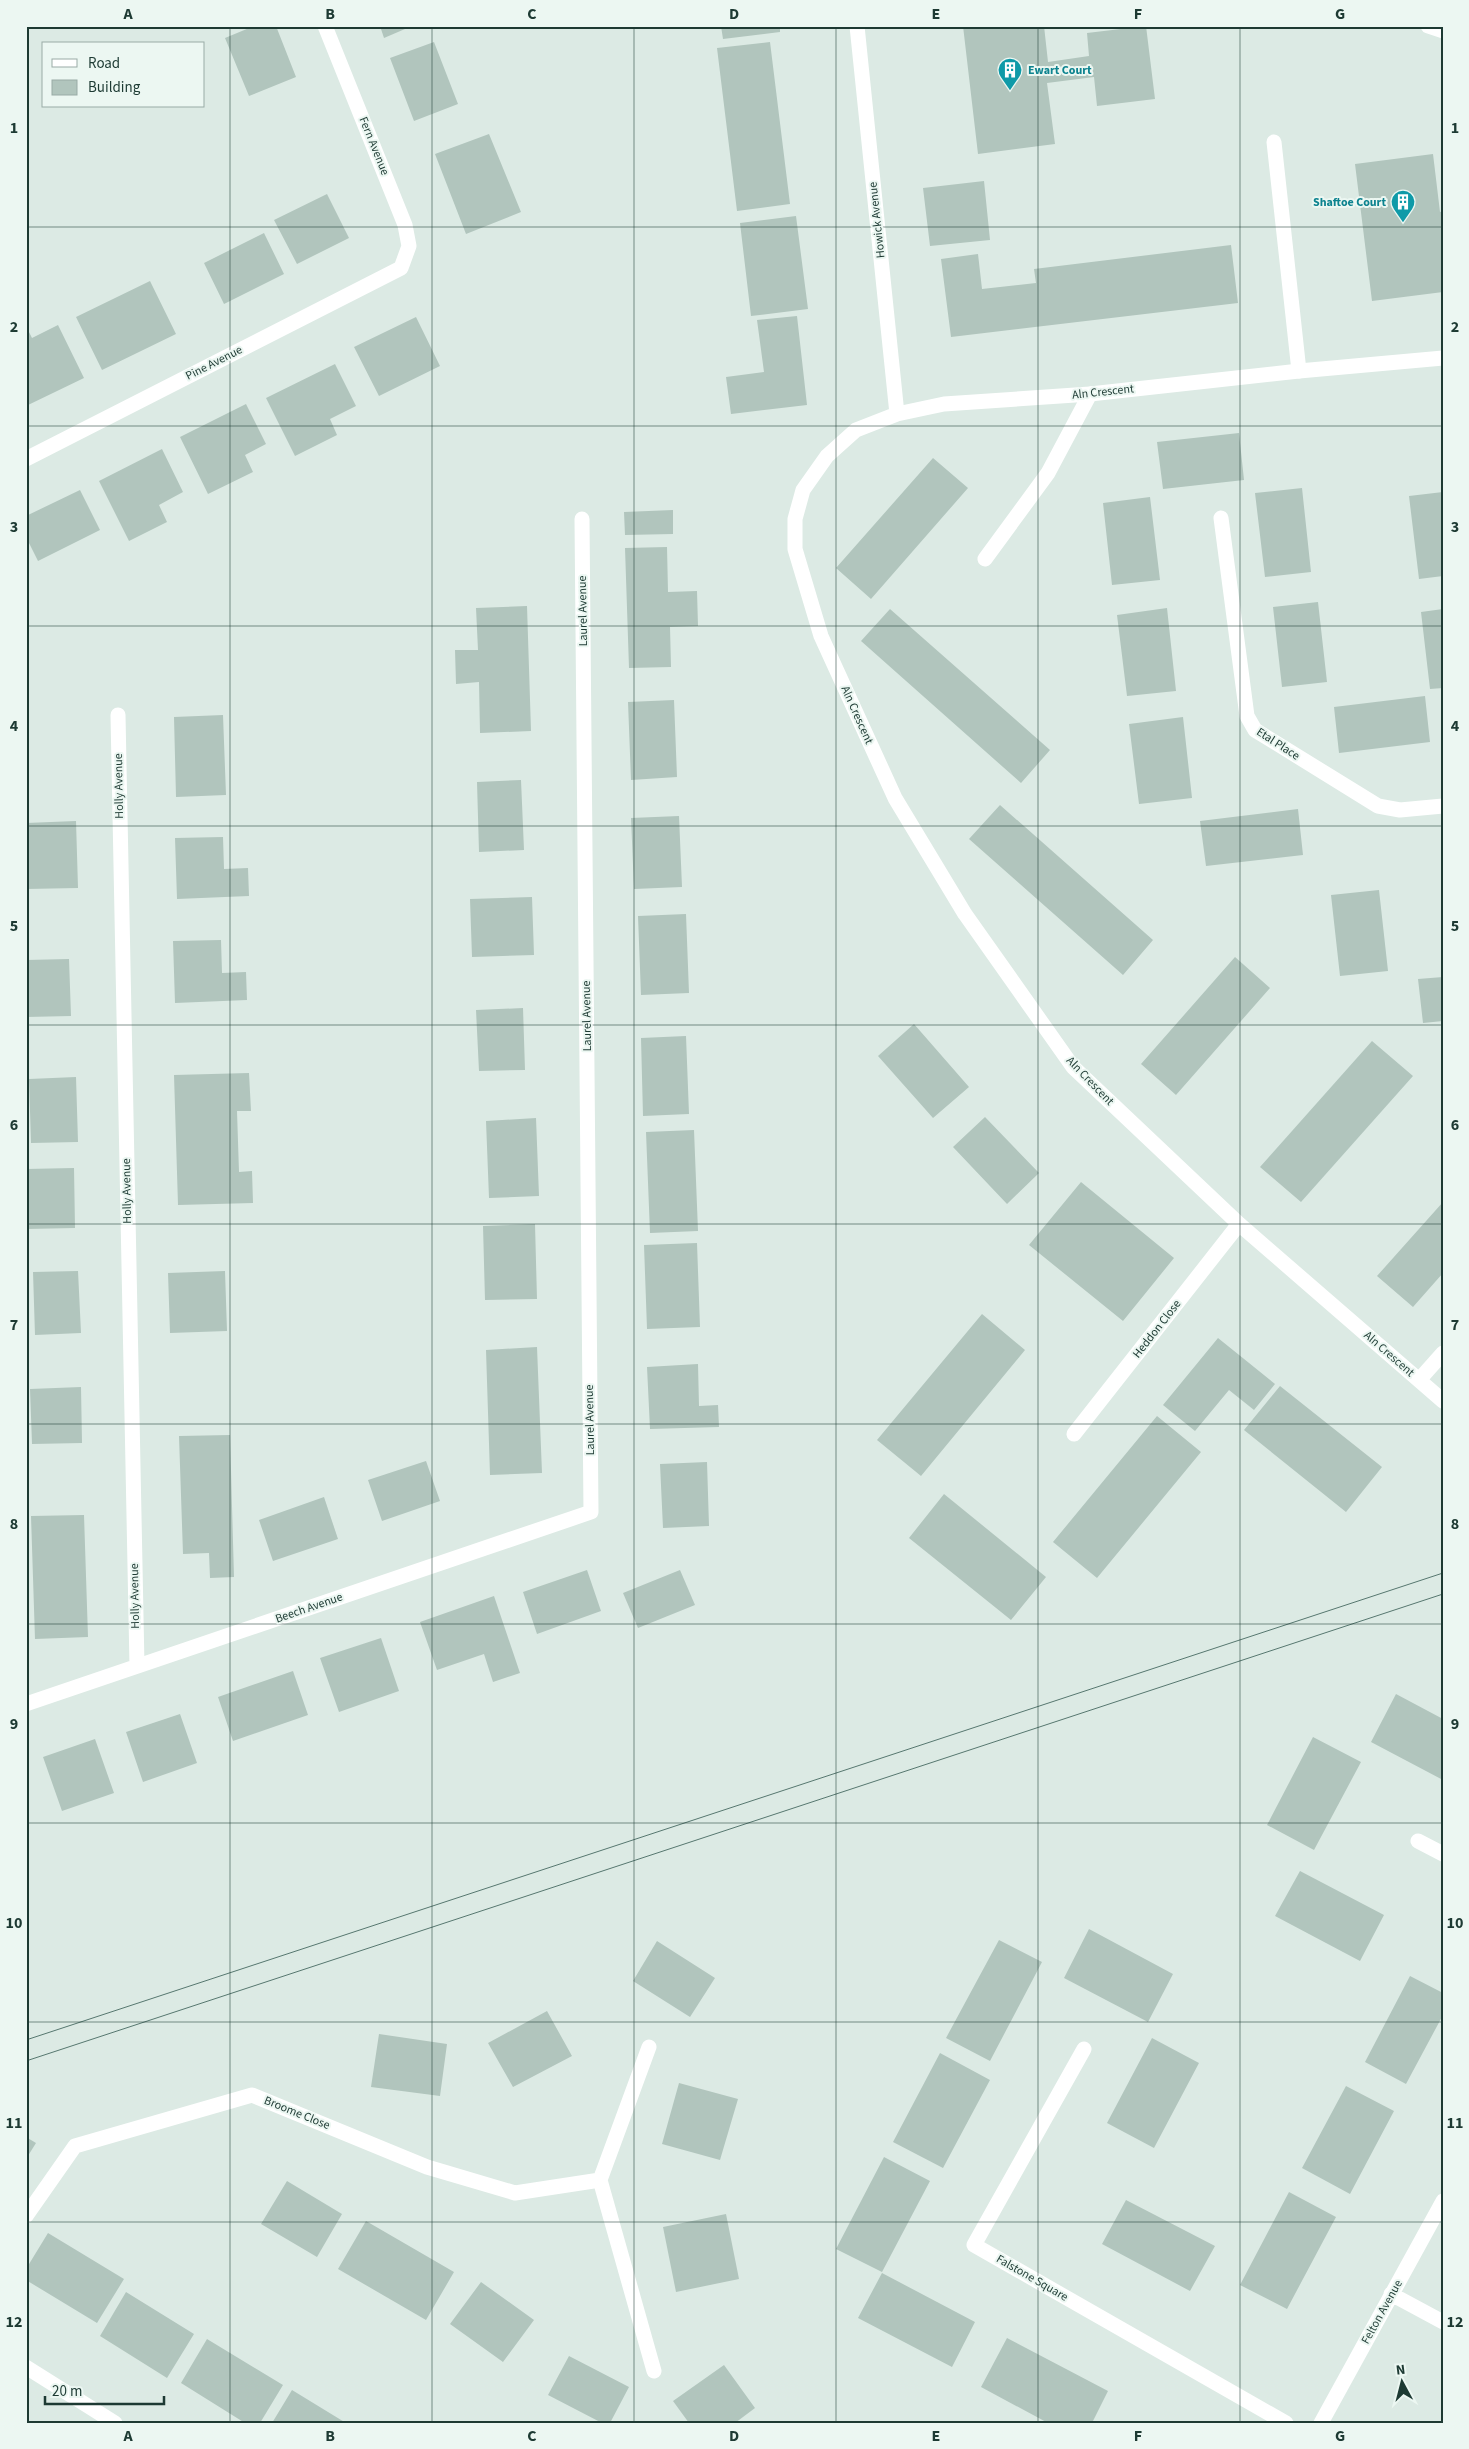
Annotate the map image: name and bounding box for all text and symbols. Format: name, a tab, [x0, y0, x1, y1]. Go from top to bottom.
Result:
text: A	[122, 3, 133, 25]
text: B	[325, 3, 335, 25]
text: C	[527, 3, 537, 25]
text: D	[729, 3, 739, 25]
text: E	[932, 3, 940, 25]
text: F	[1134, 3, 1142, 25]
text: G	[1335, 3, 1345, 25]
legend	[42, 42, 205, 108]
text: Road	[88, 53, 120, 74]
building icon: Ewart Court	[997, 57, 1023, 91]
place label: Ewart Court	[1028, 62, 1092, 79]
text: Building	[88, 77, 141, 98]
street label: Fern Avenue	[355, 114, 393, 178]
text: 1	[10, 117, 18, 139]
text: 1	[1451, 117, 1459, 139]
street label: Howick Avenue	[865, 181, 889, 259]
building icon: Shaftoe Court	[1390, 189, 1416, 223]
place label: Shaftoe Court	[1313, 194, 1386, 211]
text: 2	[10, 316, 18, 338]
text: 2	[1451, 316, 1459, 338]
street label: Pine Avenue	[183, 341, 245, 385]
street label: Aln Crescent	[1071, 380, 1135, 404]
text: 3	[10, 516, 18, 538]
text: 3	[1451, 516, 1459, 538]
street label: Laurel Avenue	[574, 575, 592, 647]
street label: Aln Crescent	[837, 683, 877, 747]
text: 4	[10, 715, 19, 737]
text: 4	[1451, 715, 1460, 737]
street label: Etal Place	[1253, 724, 1303, 764]
street label: Holly Avenue	[110, 753, 128, 819]
text: 5	[10, 915, 18, 937]
text: 5	[1451, 915, 1459, 937]
street label: Laurel Avenue	[578, 980, 596, 1052]
street label: Aln Crescent	[1062, 1053, 1118, 1109]
text: 6	[10, 1114, 18, 1136]
text: 6	[1451, 1114, 1459, 1136]
street label: Holly Avenue	[118, 1158, 136, 1224]
street label: Heddon Close	[1129, 1296, 1185, 1362]
text: 7	[10, 1314, 18, 1336]
text: 7	[1451, 1314, 1459, 1336]
street label: Aln Crescent	[1360, 1327, 1418, 1381]
street label: Laurel Avenue	[581, 1384, 599, 1456]
text: 8	[10, 1513, 18, 1535]
text: 8	[1451, 1513, 1459, 1535]
street label: Holly Avenue	[126, 1563, 144, 1629]
street label: Beech Avenue	[273, 1588, 345, 1627]
text: 9	[10, 1713, 18, 1735]
text: 9	[1451, 1713, 1459, 1735]
text: 10	[6, 1912, 22, 1934]
text: 10	[1447, 1912, 1463, 1934]
street label: Broome Close	[261, 2092, 333, 2134]
text: 11	[6, 2112, 22, 2134]
text: 11	[1447, 2112, 1463, 2134]
street label: Falstone Square	[993, 2251, 1071, 2305]
street label: Felton Avenue	[1357, 2277, 1407, 2347]
text: 12	[6, 2311, 22, 2333]
text: 12	[1447, 2311, 1463, 2333]
north arrow	[1376, 2356, 1426, 2406]
text: N	[1395, 2360, 1406, 2381]
scale bar	[45, 2374, 164, 2406]
text: 20 m	[52, 2381, 82, 2402]
text: A	[122, 2425, 133, 2447]
text: B	[325, 2425, 335, 2447]
text: C	[527, 2425, 537, 2447]
text: D	[729, 2425, 739, 2447]
text: E	[932, 2425, 940, 2447]
text: F	[1134, 2425, 1142, 2447]
text: G	[1335, 2425, 1345, 2447]

